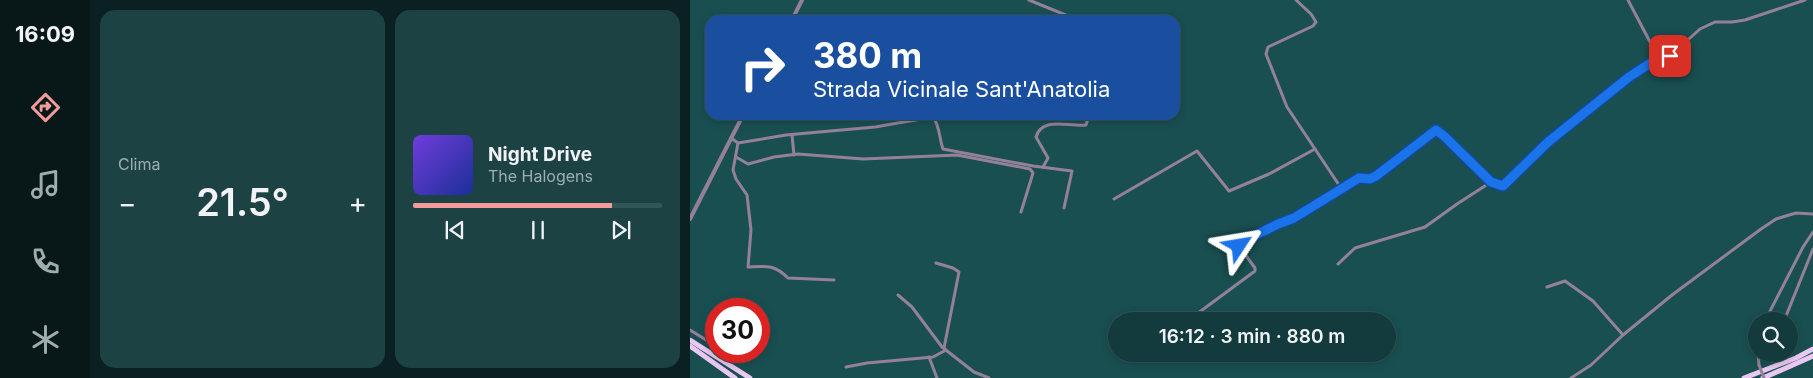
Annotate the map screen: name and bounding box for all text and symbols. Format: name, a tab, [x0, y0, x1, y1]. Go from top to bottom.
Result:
text: 16:09	[15, 21, 75, 47]
text: 380 m	[813, 34, 922, 76]
icon: right	[730, 35, 795, 100]
pin	[1649, 35, 1691, 77]
icon: arrive	[1656, 42, 1684, 70]
text: Strada Vicinale Sant'Anatolia	[813, 76, 1110, 102]
icon: directions	[28, 90, 63, 125]
text: Night Drive	[488, 143, 592, 166]
text: Clima	[118, 154, 160, 174]
text: The Halogens	[488, 166, 593, 186]
icon: music	[28, 167, 63, 202]
text: 21.5°	[196, 179, 289, 225]
text: −	[118, 186, 137, 220]
text: +	[348, 186, 367, 220]
icon: previous	[441, 216, 469, 244]
icon: pause	[524, 216, 552, 244]
icon: next	[607, 216, 635, 244]
position arrow	[1212, 219, 1264, 271]
icon: phone	[28, 244, 63, 279]
speed limit sign: 30	[705, 298, 770, 363]
map controls	[1748, 312, 1798, 362]
button: search	[1748, 312, 1798, 362]
icon: climate	[28, 322, 63, 357]
text: 16:12 · 3 min · 880 m	[1159, 325, 1345, 348]

